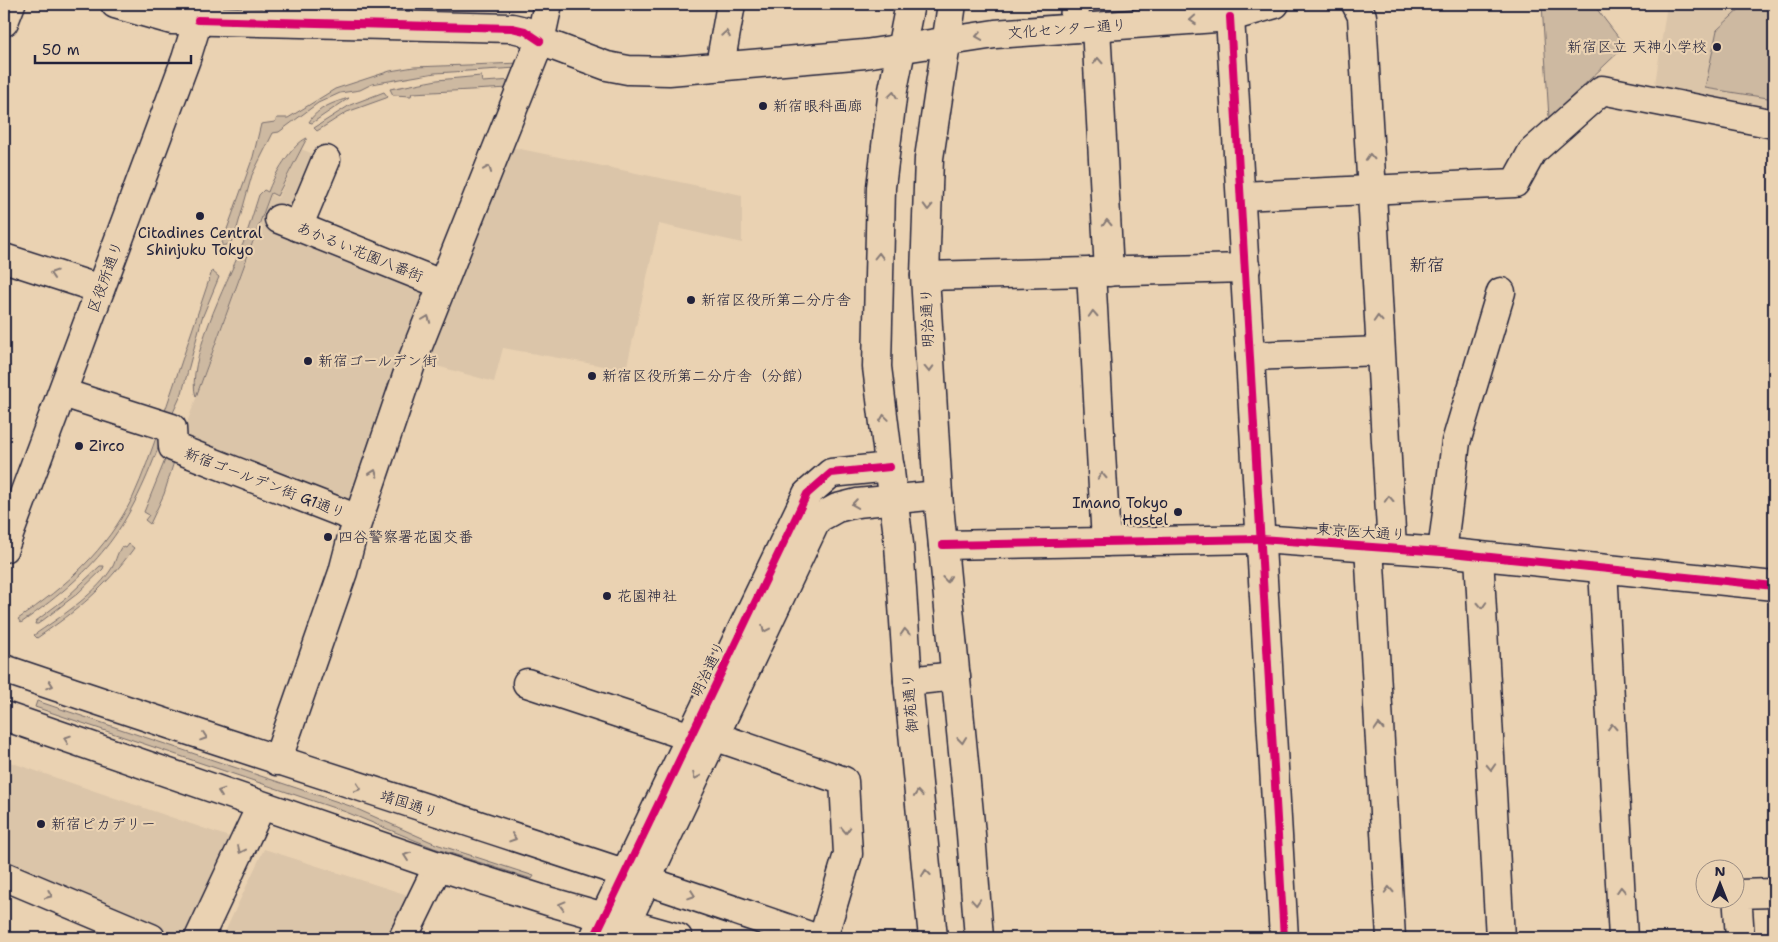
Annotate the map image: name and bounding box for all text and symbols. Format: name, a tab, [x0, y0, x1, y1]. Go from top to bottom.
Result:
one-way arrow	[1189, 14, 1197, 25]
street label: 文化センター通り	[1007, 15, 1127, 43]
one-way arrow	[720, 30, 730, 39]
one-way arrow	[974, 31, 983, 41]
scale bar	[35, 32, 191, 64]
place label: 新宿区立 天神小学校	[1567, 37, 1707, 57]
text: 50 m	[42, 40, 80, 60]
marker: 新宿区立 天神小学校	[1711, 41, 1723, 53]
one-way arrow	[1093, 57, 1104, 65]
one-way arrow	[887, 90, 898, 98]
place label: 新宿眼科画廊	[773, 96, 863, 116]
marker: 新宿眼科画廊	[757, 100, 769, 112]
one-way arrow	[1364, 153, 1375, 161]
one-way arrow	[482, 165, 492, 173]
one-way arrow	[922, 203, 933, 211]
marker: Citadines Central Shinjuku Tokyo	[194, 210, 206, 222]
street label: あかるい花園八番街	[294, 217, 426, 287]
one-way arrow	[1101, 219, 1112, 227]
place label: Citadines Central Shinjuku Tokyo	[138, 223, 263, 260]
street label: 区役所通り	[83, 238, 127, 316]
one-way arrow	[874, 252, 885, 260]
district label: 新宿	[1409, 253, 1445, 277]
one-way arrow	[50, 270, 58, 280]
street label: 明治通り	[916, 288, 938, 348]
place label: 新宿区役所第二分庁舎	[701, 290, 851, 310]
marker: 新宿区役所第二分庁舎	[685, 294, 697, 306]
one-way arrow	[1088, 309, 1099, 317]
one-way arrow	[1373, 315, 1384, 323]
one-way arrow	[422, 316, 432, 324]
place label: 新宿ゴールデン街	[318, 351, 437, 371]
marker: 新宿ゴールデン街	[302, 355, 314, 367]
one-way arrow	[924, 365, 935, 373]
place label: 新宿区役所第二分庁舎（分館）	[602, 366, 812, 386]
marker: 新宿区役所第二分庁舎（分館）	[586, 370, 598, 382]
one-way arrow	[879, 414, 889, 423]
place label: Zirco	[89, 436, 125, 456]
marker: Zirco	[73, 440, 85, 452]
street label: 新宿ゴールデン街 G1通り	[182, 443, 348, 523]
one-way arrow	[368, 469, 378, 477]
one-way arrow	[1097, 472, 1108, 480]
place label: Imano Tokyo Hostel	[1072, 493, 1168, 530]
one-way arrow	[1384, 495, 1395, 503]
one-way arrow	[850, 499, 859, 509]
marker: Imano Tokyo Hostel	[1172, 506, 1184, 518]
street label: 東京医大通り	[1315, 519, 1407, 545]
place label: 四谷警察署花園交番	[338, 527, 473, 547]
marker: 四谷警察署花園交番	[322, 531, 334, 543]
one-way arrow	[941, 575, 952, 583]
place label: 花園神社	[617, 586, 677, 606]
marker: 花園神社	[601, 590, 613, 602]
one-way arrow	[1476, 601, 1487, 609]
one-way arrow	[761, 624, 771, 633]
one-way arrow	[900, 628, 911, 636]
street label: 明治通り	[686, 638, 730, 700]
street label: 御苑通り	[897, 672, 923, 734]
one-way arrow	[45, 679, 54, 689]
one-way arrow	[1374, 723, 1385, 731]
one-way arrow	[1606, 723, 1617, 731]
one-way arrow	[199, 731, 208, 741]
one-way arrow	[63, 735, 72, 745]
one-way arrow	[956, 737, 967, 745]
one-way arrow	[1485, 763, 1496, 771]
one-way arrow	[691, 771, 702, 780]
one-way arrow	[354, 782, 362, 792]
street label: 靖国通り	[377, 785, 441, 823]
one-way arrow	[217, 788, 225, 798]
one-way arrow	[913, 790, 924, 798]
place label: 新宿ピカデリー	[51, 814, 156, 834]
marker: 新宿ピカデリー	[35, 818, 47, 830]
one-way arrow	[841, 826, 852, 834]
one-way arrow	[508, 832, 516, 842]
one-way arrow	[236, 845, 247, 854]
one-way arrow	[404, 852, 412, 862]
north arrow	[1696, 860, 1746, 910]
text: N	[1714, 862, 1726, 880]
one-way arrow	[921, 869, 932, 877]
one-way arrow	[1383, 885, 1394, 893]
one-way arrow	[1615, 885, 1626, 893]
one-way arrow	[44, 888, 53, 899]
one-way arrow	[688, 889, 696, 899]
one-way arrow	[971, 899, 982, 907]
one-way arrow	[559, 901, 567, 911]

